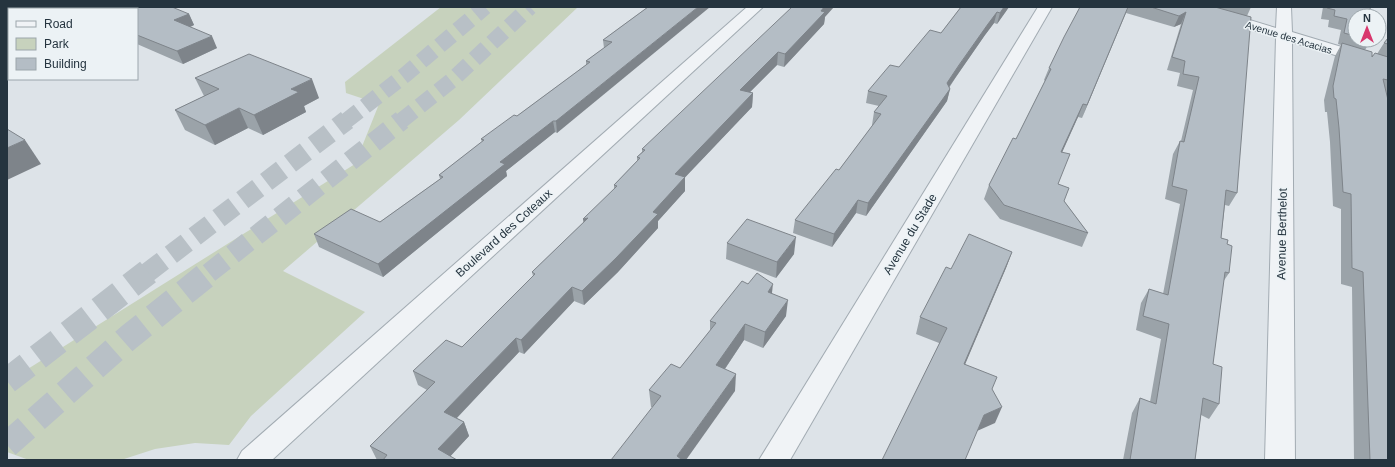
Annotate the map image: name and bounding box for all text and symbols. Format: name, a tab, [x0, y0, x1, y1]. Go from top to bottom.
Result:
legend	[8, 8, 138, 80]
north arrow	[1347, 8, 1387, 48]
text: N	[1363, 12, 1371, 24]
text: Road	[44, 17, 73, 31]
street label: Avenue des Acacias	[1244, 19, 1333, 56]
text: Park	[44, 37, 70, 51]
text: Building	[44, 57, 87, 71]
street label: Boulevard des Coteaux	[453, 186, 555, 280]
street label: Avenue Berthelot	[1274, 187, 1290, 280]
street label: Avenue du Stade	[880, 191, 940, 277]

